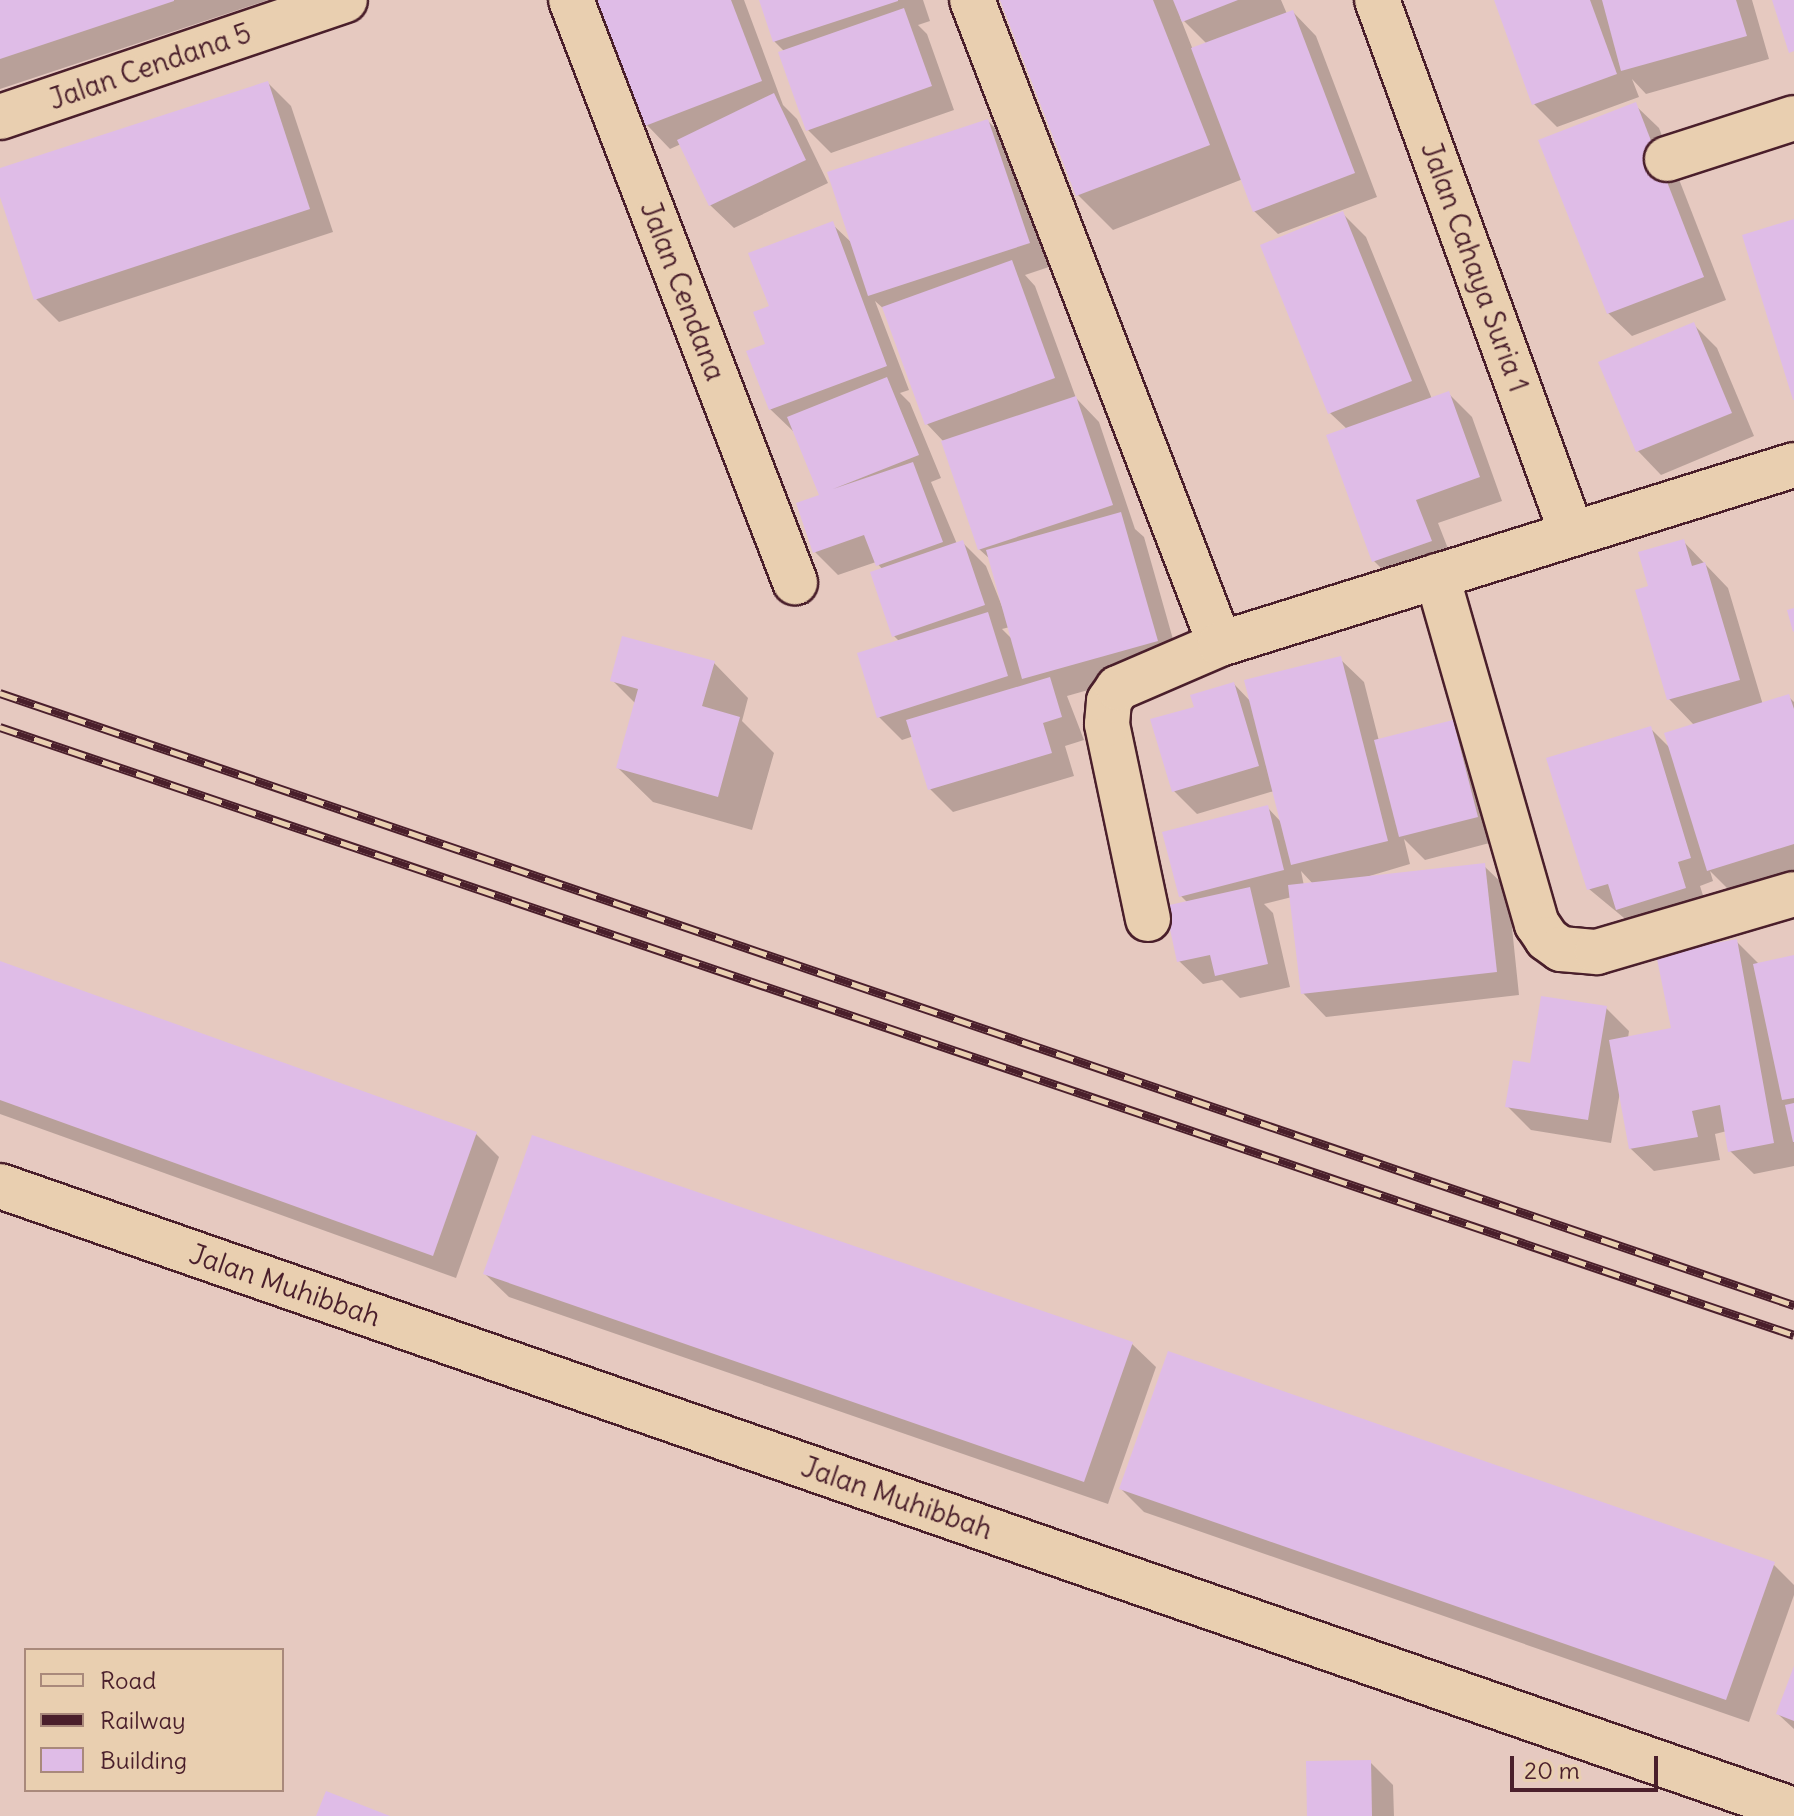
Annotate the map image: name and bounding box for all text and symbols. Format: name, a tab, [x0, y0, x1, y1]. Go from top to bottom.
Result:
street label: Jalan Cendana 5	[44, 16, 256, 116]
street label: Jalan Cahaya Suria 1	[1414, 137, 1536, 397]
street label: Jalan Cendana	[633, 197, 733, 385]
street label: Jalan Muhibbah	[185, 1237, 385, 1333]
street label: Jalan Muhibbah	[797, 1450, 997, 1546]
legend	[24, 1648, 284, 1792]
text: Road	[100, 1665, 156, 1695]
text: Railway	[100, 1705, 186, 1735]
scale bar	[1514, 1740, 1662, 1790]
text: Building	[100, 1745, 187, 1775]
text: 20 m	[1524, 1755, 1580, 1785]

